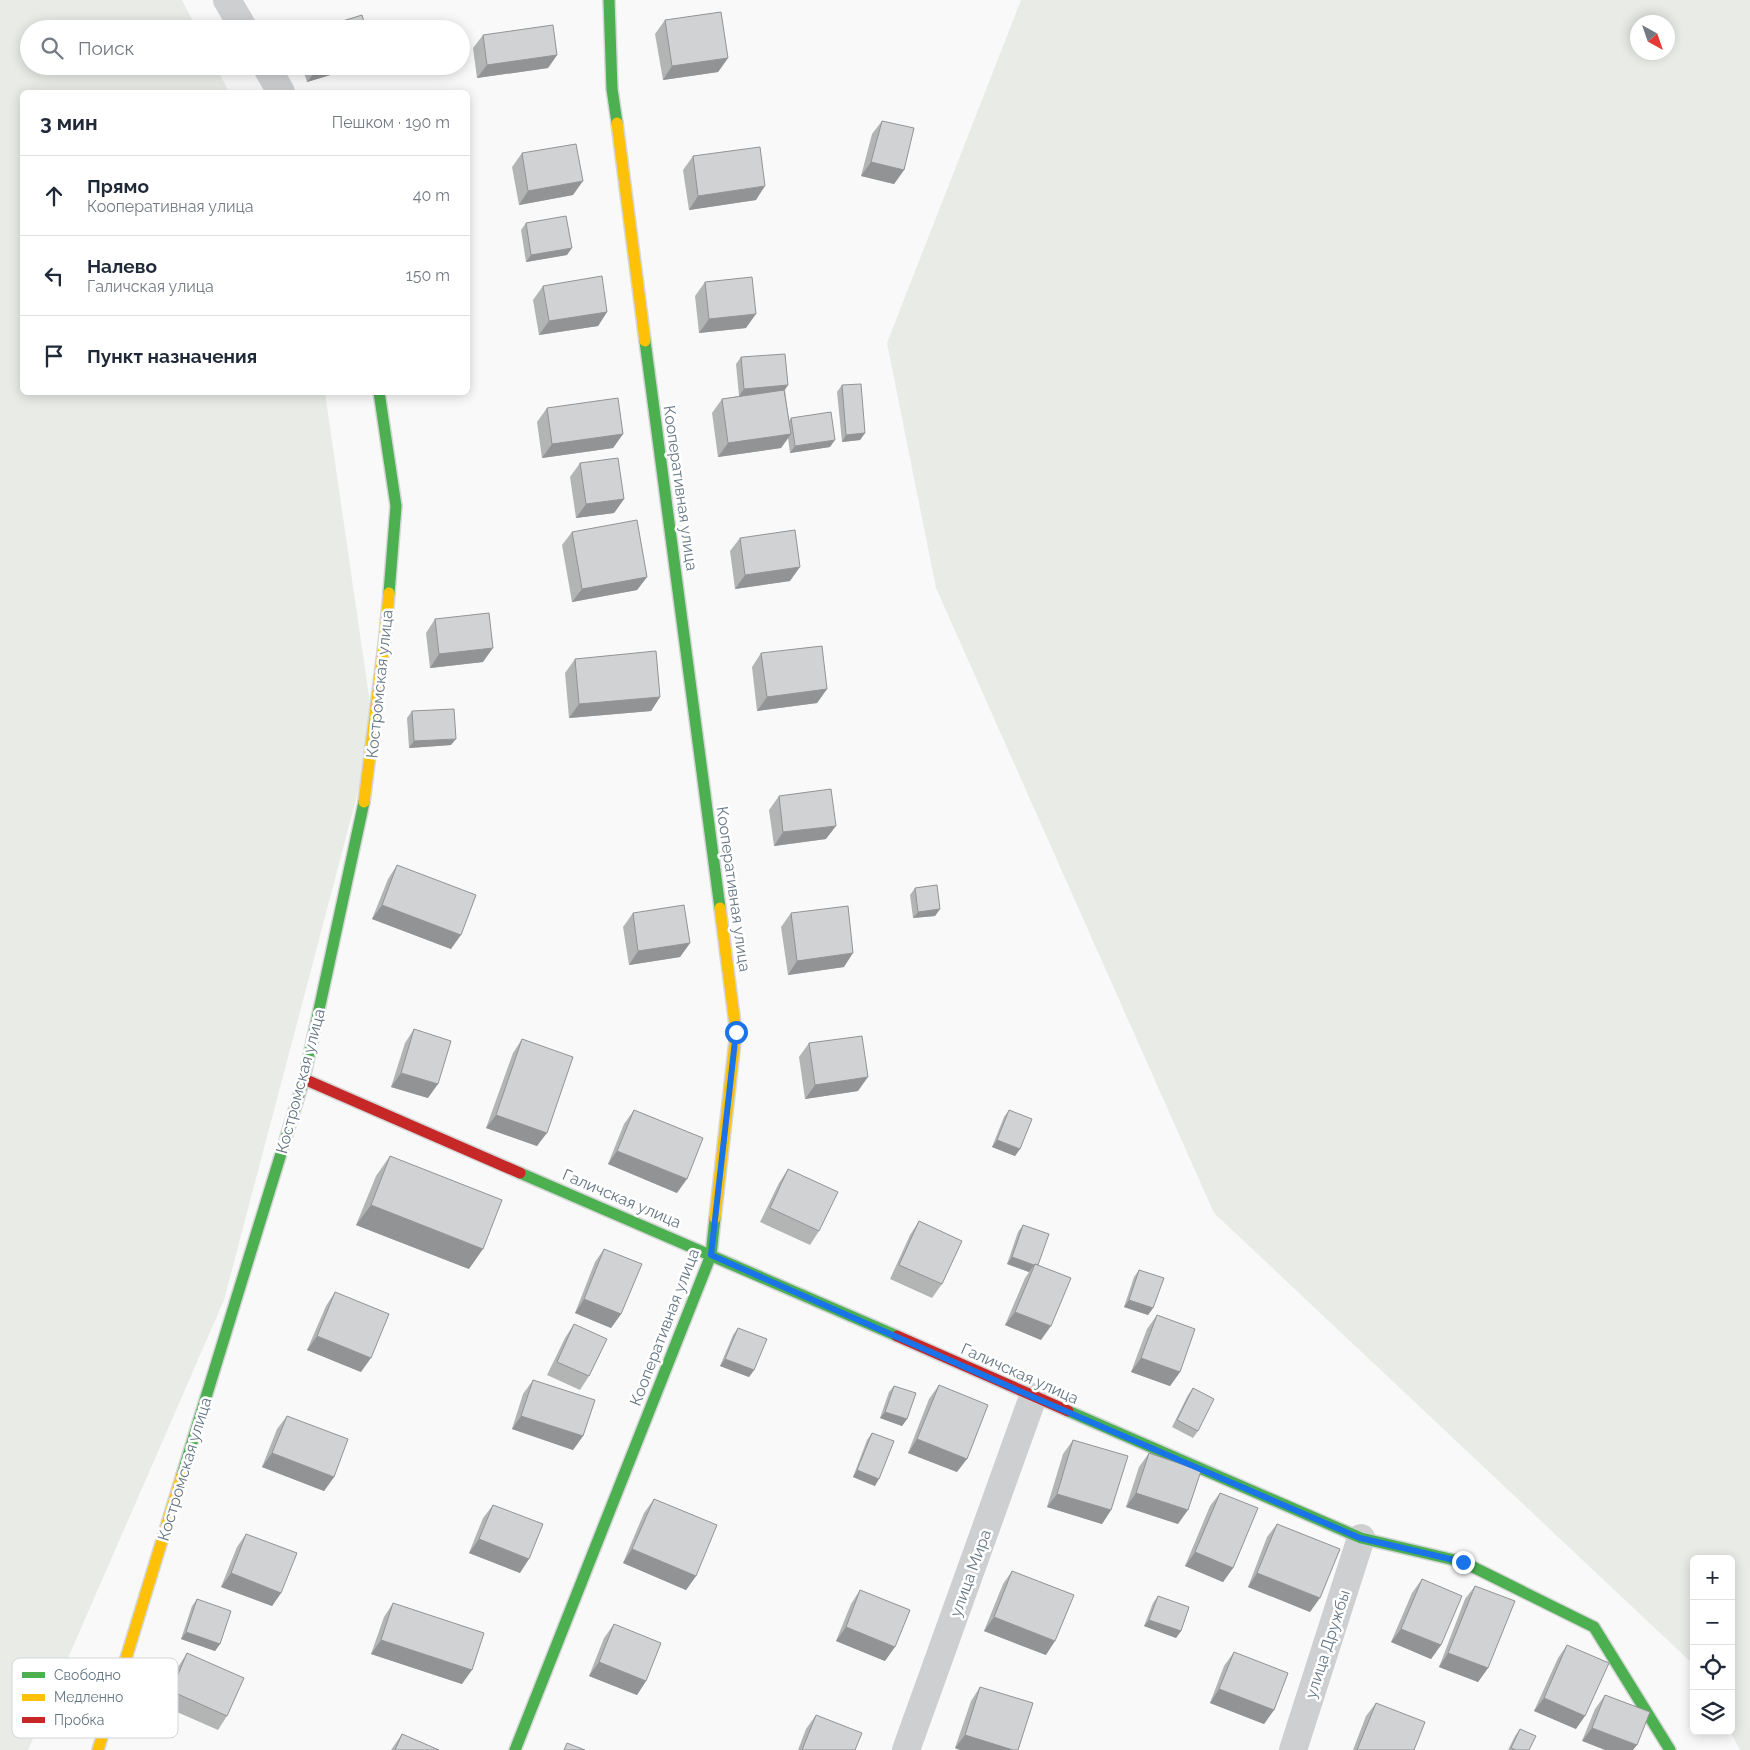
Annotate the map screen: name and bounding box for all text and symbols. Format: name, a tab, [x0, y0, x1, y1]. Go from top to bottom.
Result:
north arrow	[1630, 15, 1675, 60]
search box	[20, 20, 470, 75]
icon: search	[38, 34, 66, 62]
text: Поиск	[78, 37, 134, 59]
text: 3 мин	[40, 110, 98, 135]
text: Пешком · 190 m	[332, 113, 450, 132]
text: Прямо	[87, 175, 149, 197]
icon: ahead	[40, 182, 68, 210]
text: 40 m	[413, 186, 450, 205]
text: Кооперативная улица	[87, 197, 254, 216]
text: Налево	[87, 255, 157, 277]
icon: left	[40, 262, 68, 290]
text: 150 m	[406, 266, 450, 285]
text: Галичская улица	[87, 277, 214, 296]
icon: arrive	[40, 342, 68, 370]
text: Пункт назначения	[87, 345, 257, 367]
street label: Кооперативная улица	[660, 404, 702, 572]
street label: Костромская улица	[362, 609, 397, 759]
street label: Кооперативная улица	[713, 805, 755, 973]
street label: Костромская улица	[272, 1007, 329, 1156]
route start	[725, 1021, 748, 1044]
street label: Галичская улица	[560, 1165, 684, 1232]
street label: Кооперативная улица	[626, 1246, 703, 1408]
street label: Галичская улица	[958, 1339, 1082, 1408]
street label: Костромская улица	[154, 1395, 215, 1543]
street label: улица Мира	[946, 1527, 995, 1619]
route end	[1452, 1551, 1475, 1574]
map controls	[1690, 1555, 1735, 1735]
button: +	[1690, 1555, 1735, 1600]
street label: улица Дружбы	[1301, 1588, 1354, 1701]
button: −	[1690, 1600, 1735, 1645]
button: locate	[1690, 1645, 1735, 1690]
legend	[12, 1658, 178, 1738]
text: Свободно	[54, 1667, 121, 1683]
text: Медленно	[54, 1689, 123, 1705]
button: layers	[1690, 1690, 1735, 1735]
text: Пробка	[54, 1712, 104, 1728]

